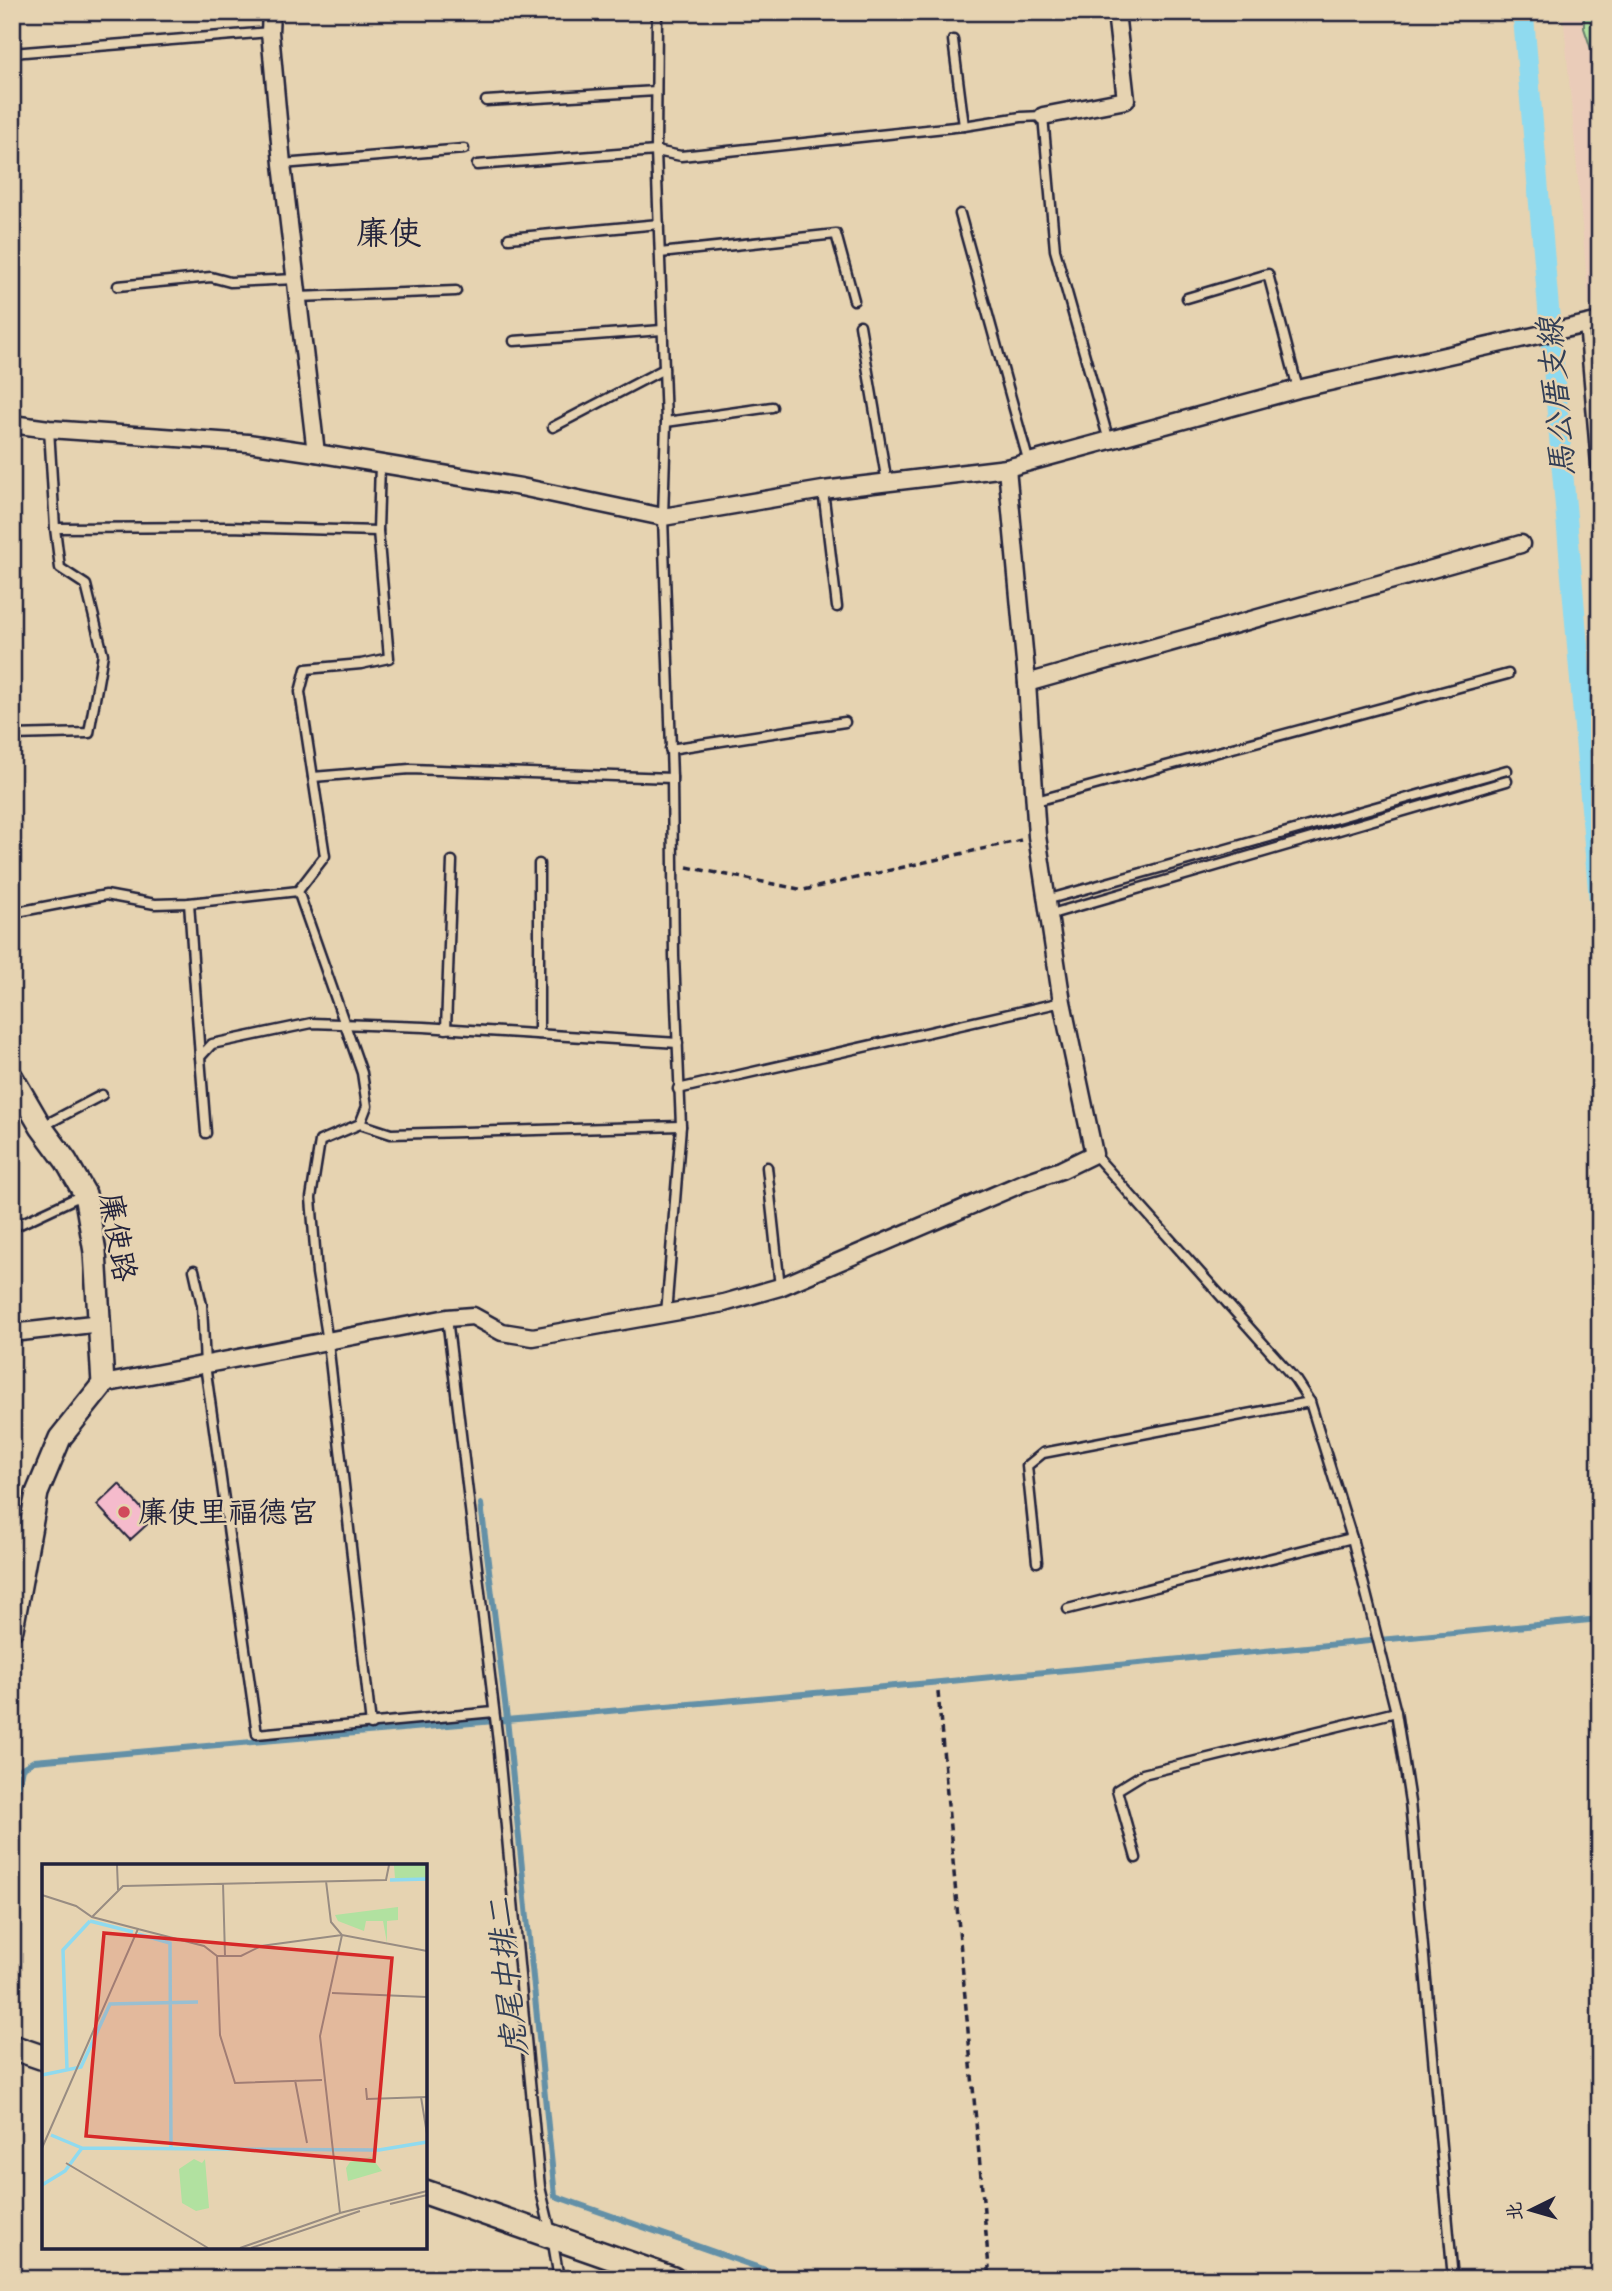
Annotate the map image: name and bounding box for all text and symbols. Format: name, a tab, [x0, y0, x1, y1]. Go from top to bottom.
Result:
district label: 廉使	[356, 213, 422, 252]
water label: 馬公厝支線	[1530, 314, 1582, 478]
street label: 廉使路	[92, 1189, 145, 1284]
place label: 廉使里福德宮	[138, 1493, 318, 1530]
marker: 廉使里福德宮	[116, 1504, 132, 1520]
inset map	[42, 1864, 427, 2249]
water label: 虎尾中排二	[480, 1895, 534, 2059]
north arrow	[1496, 2176, 1566, 2246]
text: 北	[1502, 2201, 1527, 2222]

